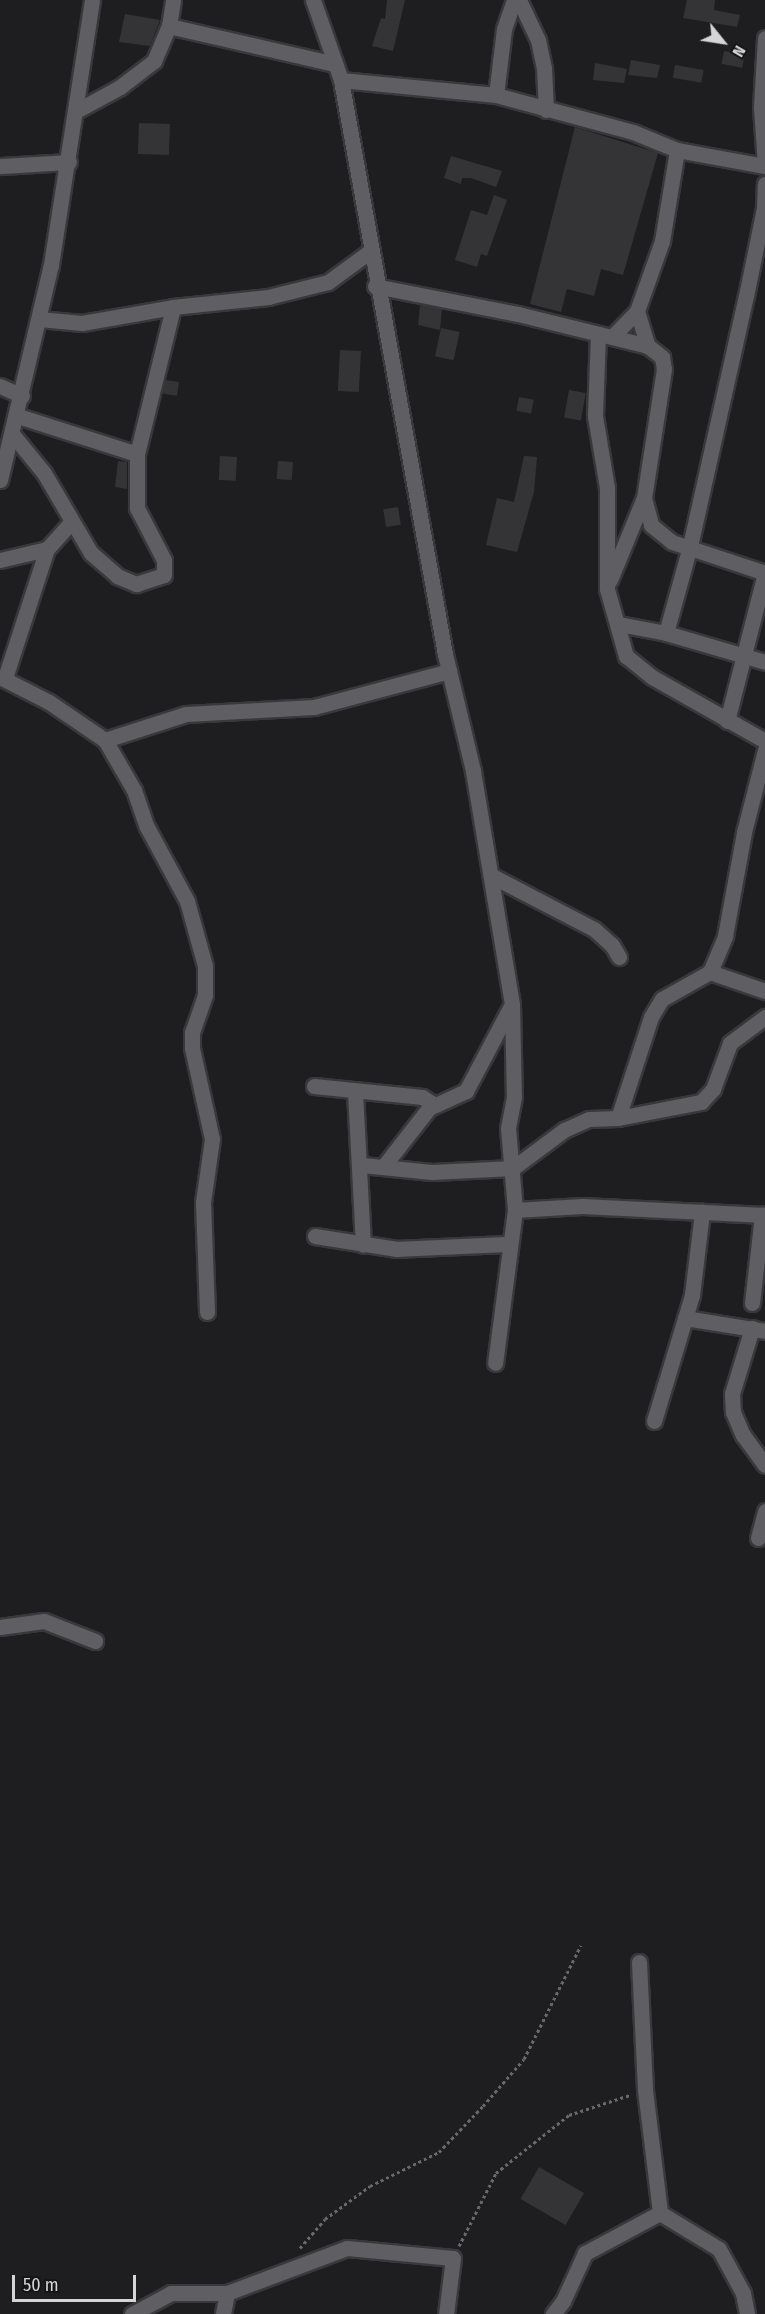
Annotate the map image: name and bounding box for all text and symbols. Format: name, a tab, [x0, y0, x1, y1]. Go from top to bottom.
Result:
north arrow	[693, 12, 753, 72]
text: N	[728, 42, 750, 60]
scale bar	[15, 2263, 140, 2301]
text: 50 m	[23, 2274, 59, 2296]

